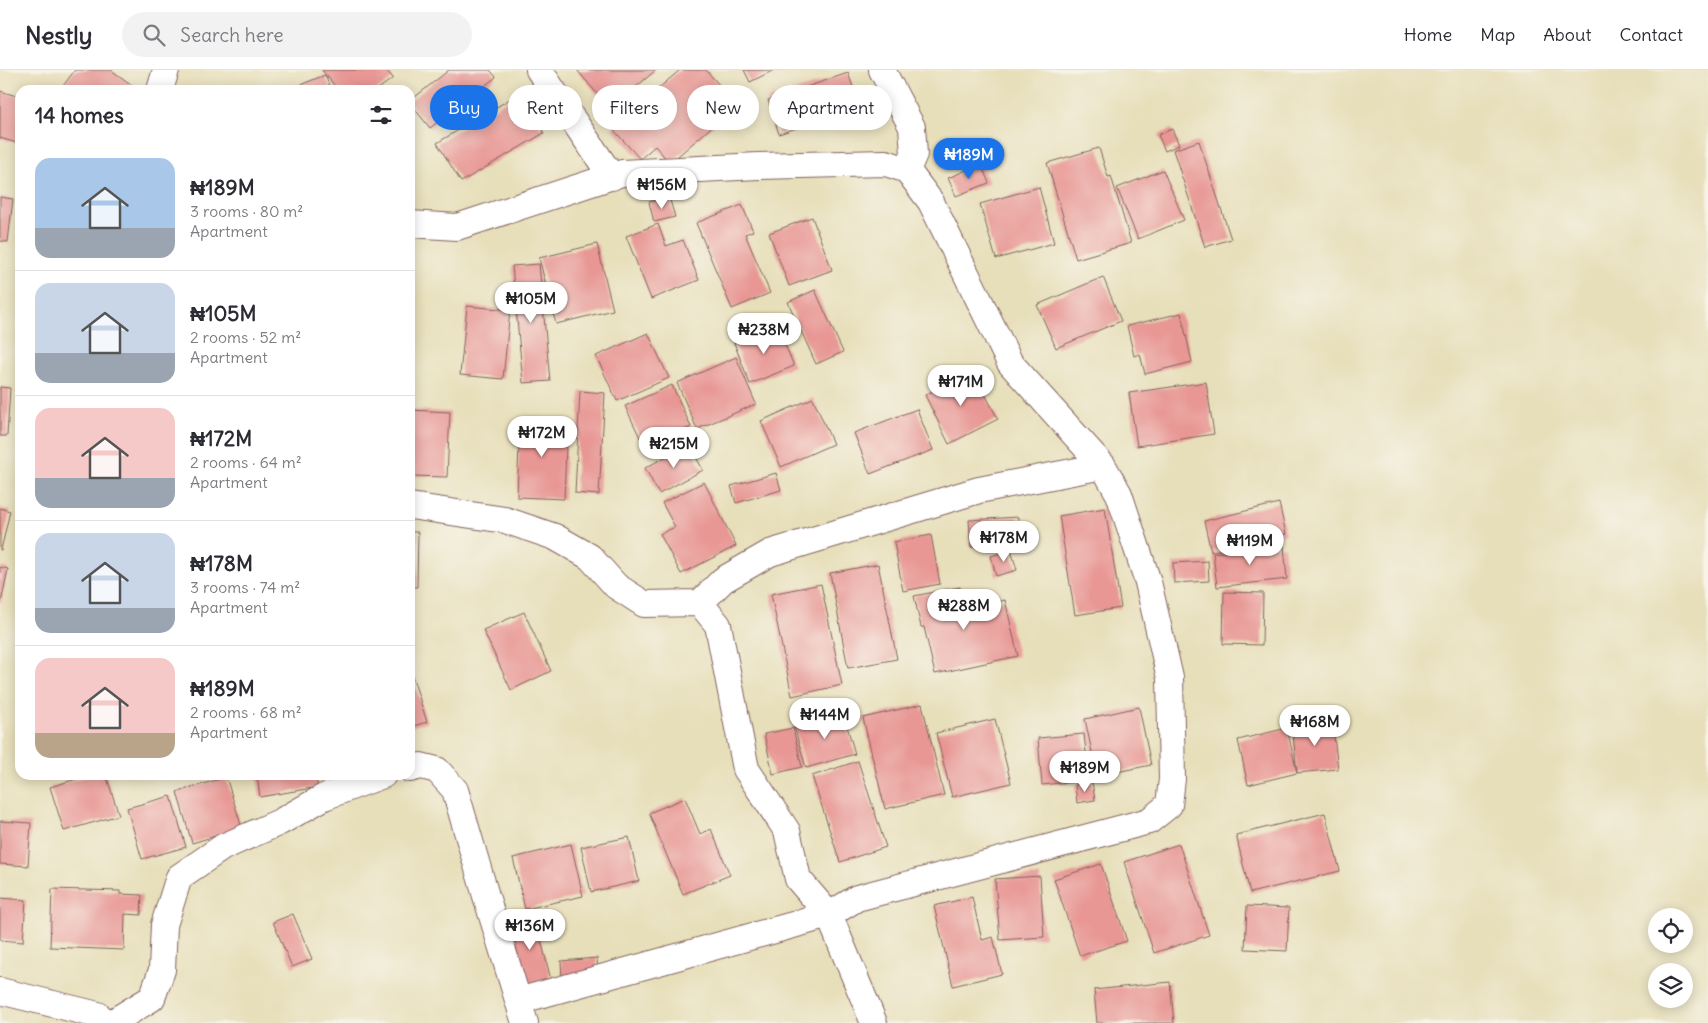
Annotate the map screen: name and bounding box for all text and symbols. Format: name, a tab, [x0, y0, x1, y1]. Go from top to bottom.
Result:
search box	[122, 12, 472, 57]
text: Nestly	[25, 20, 92, 50]
icon: search	[140, 21, 168, 49]
text: Search here	[180, 23, 283, 47]
text: Home	[1404, 23, 1452, 46]
text: Map	[1480, 23, 1515, 46]
text: About	[1543, 23, 1591, 46]
text: Contact	[1619, 23, 1683, 46]
chip: Buy	[430, 85, 498, 130]
chip: Rent	[508, 85, 582, 130]
chip: Filters	[592, 85, 677, 130]
chip: New	[687, 85, 759, 130]
chip: Apartment	[769, 85, 892, 130]
icon: filters	[367, 101, 395, 129]
text: 14 homes	[35, 102, 124, 129]
pin: ₦189M	[934, 138, 1004, 180]
text: ₦189M	[944, 144, 994, 164]
pin: ₦156M	[627, 168, 697, 210]
text: ₦189M	[190, 174, 255, 201]
text: ₦156M	[637, 174, 687, 194]
icon: home	[75, 178, 135, 238]
text: 3 rooms · 80 m²	[190, 201, 303, 221]
text: Apartment	[190, 221, 268, 241]
pin: ₦105M	[496, 282, 566, 324]
text: ₦105M	[506, 288, 556, 308]
text: ₦105M	[190, 300, 256, 327]
icon: home	[75, 303, 135, 363]
pin: ₦238M	[729, 312, 799, 355]
text: ₦238M	[738, 319, 790, 339]
text: 2 rooms · 52 m²	[190, 327, 301, 347]
text: Apartment	[190, 347, 268, 367]
pin: ₦171M	[926, 364, 996, 407]
text: ₦171M	[938, 371, 984, 391]
pin: ₦172M	[507, 416, 577, 458]
text: ₦172M	[518, 422, 566, 442]
text: ₦172M	[190, 425, 252, 452]
pin: ₦215M	[639, 426, 709, 469]
icon: home	[75, 428, 135, 488]
text: ₦215M	[650, 433, 698, 453]
text: 2 rooms · 64 m²	[190, 452, 302, 472]
text: Apartment	[190, 472, 268, 492]
pin: ₦178M	[969, 520, 1039, 563]
pin: ₦119M	[1215, 524, 1285, 566]
text: ₦178M	[980, 527, 1028, 547]
text: ₦119M	[1227, 530, 1273, 550]
text: ₦178M	[190, 550, 253, 577]
icon: home	[75, 553, 135, 613]
text: 3 rooms · 74 m²	[190, 577, 300, 597]
pin: ₦288M	[929, 588, 999, 631]
text: ₦288M	[938, 595, 990, 615]
text: Apartment	[190, 597, 268, 617]
text: ₦189M	[190, 675, 255, 702]
icon: home	[75, 678, 135, 738]
pin: ₦144M	[790, 698, 860, 740]
text: 2 rooms · 68 m²	[190, 702, 302, 722]
text: ₦144M	[800, 704, 850, 724]
pin: ₦168M	[1280, 704, 1350, 747]
text: ₦168M	[1290, 711, 1340, 731]
text: Apartment	[190, 722, 268, 742]
pin: ₦189M	[1050, 750, 1120, 793]
text: ₦189M	[1060, 757, 1110, 777]
pin: ₦136M	[495, 908, 565, 951]
map controls	[1648, 908, 1693, 1008]
button: locate	[1648, 908, 1693, 953]
text: ₦136M	[505, 915, 555, 935]
button: layers	[1648, 963, 1693, 1008]

